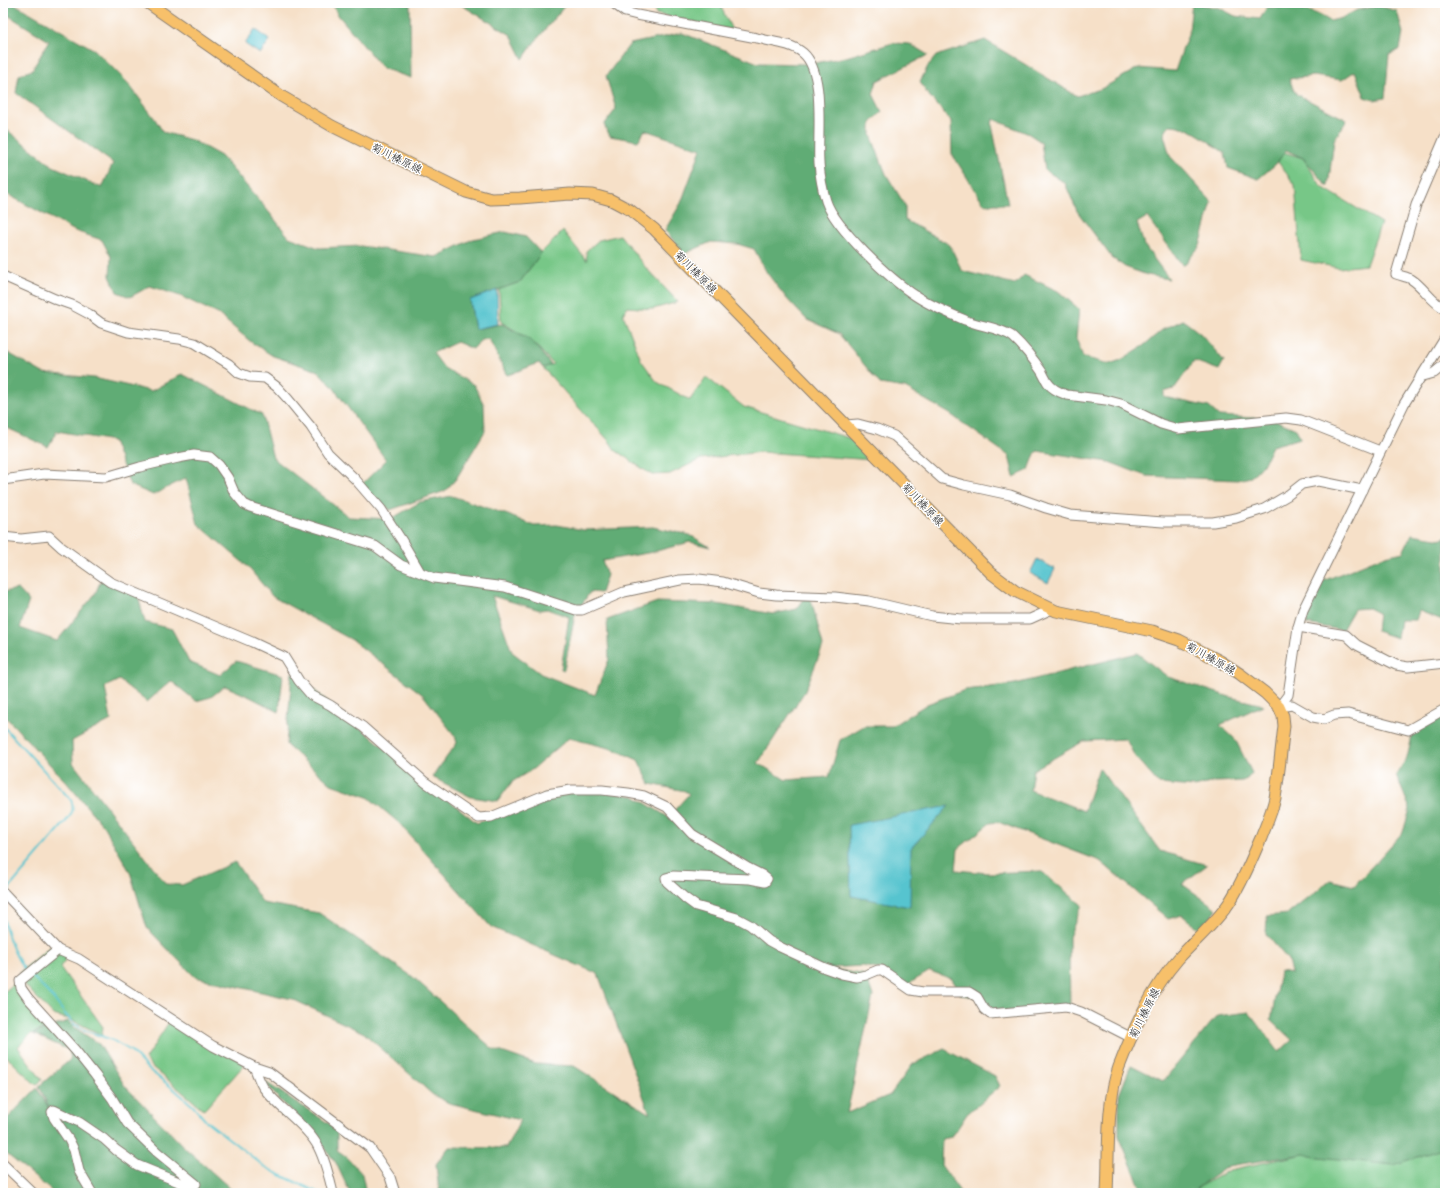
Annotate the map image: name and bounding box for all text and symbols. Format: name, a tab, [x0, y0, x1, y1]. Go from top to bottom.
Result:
street label: 菊川榛原線	[369, 141, 424, 176]
street label: 菊川榛原線	[672, 248, 720, 296]
street label: 菊川榛原線	[899, 480, 946, 529]
street label: 菊川榛原線	[1184, 639, 1238, 677]
street label: 菊川榛原線	[1127, 986, 1162, 1041]

